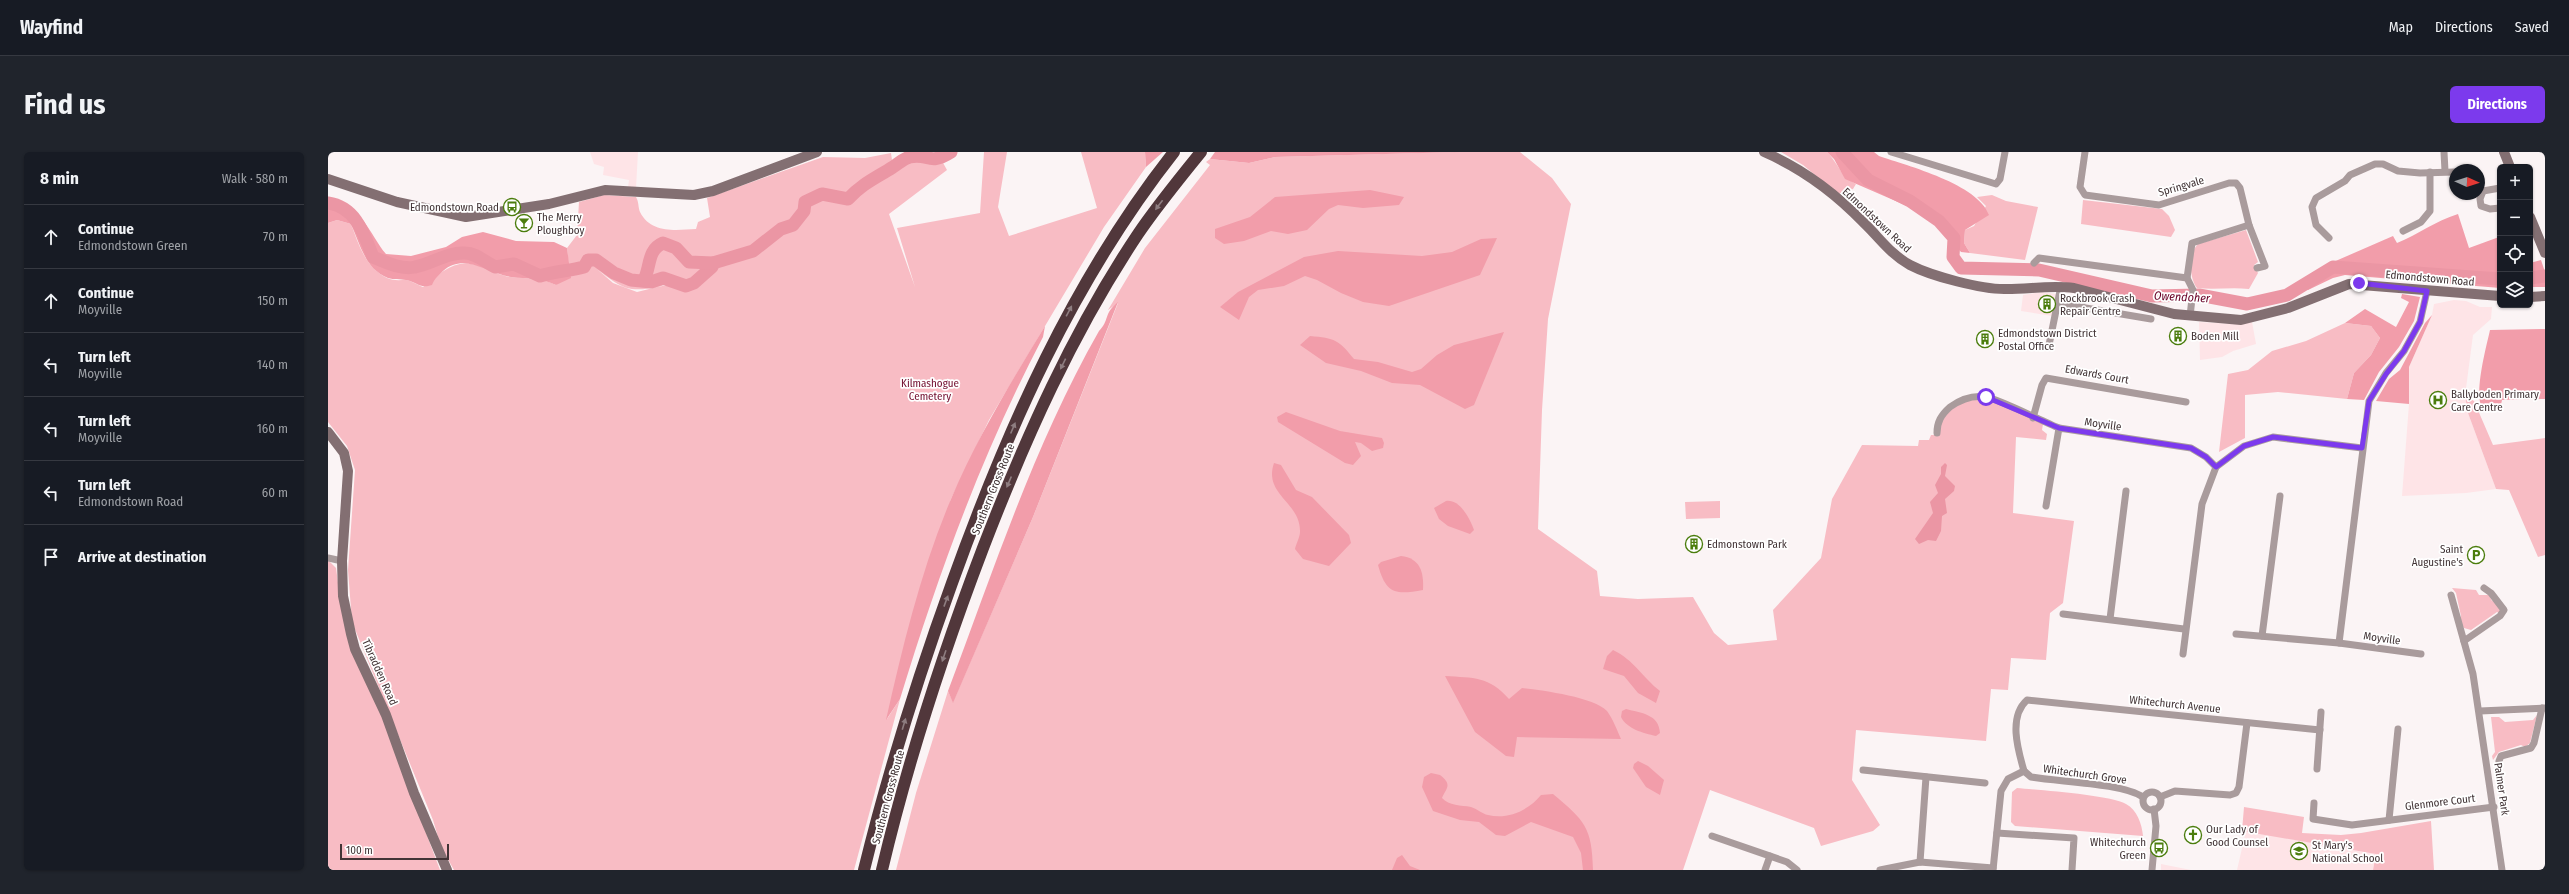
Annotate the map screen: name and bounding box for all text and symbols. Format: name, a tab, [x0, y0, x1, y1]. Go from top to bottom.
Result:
text: Wayfind	[20, 16, 83, 39]
text: Map	[2389, 19, 2413, 36]
text: Directions	[2435, 19, 2493, 36]
text: Saved	[2515, 19, 2549, 36]
button: Directions	[2450, 86, 2545, 123]
text: Find us	[24, 88, 106, 121]
north arrow	[2449, 164, 2485, 200]
map controls	[2497, 164, 2533, 308]
button: +	[2497, 164, 2533, 200]
text: 8 min	[40, 168, 79, 189]
text: Walk · 580 m	[222, 171, 288, 186]
street label: Springvale	[2157, 174, 2206, 199]
street label: Edmondstown Road	[1840, 185, 1914, 255]
bus stop icon: Edmondstown Road	[502, 197, 522, 217]
one-way arrow	[1155, 200, 1163, 211]
button: −	[2497, 200, 2533, 236]
place label: Edmondstown Road	[410, 201, 499, 214]
place label: The Merry Ploughboy	[537, 211, 585, 237]
bar icon: The Merry Ploughboy	[514, 213, 534, 233]
text: Continue	[78, 220, 134, 238]
icon: ahead	[40, 226, 62, 248]
text: 70 m	[263, 229, 288, 244]
button: locate	[2497, 236, 2533, 272]
text: Edmondstown Green	[78, 238, 188, 253]
street label: Edmondstown Road	[2385, 268, 2475, 289]
button: layers	[2497, 272, 2533, 308]
route end	[2350, 274, 2368, 292]
text: Continue	[78, 284, 134, 302]
water label: Owendoher	[2154, 289, 2211, 306]
icon: ahead	[40, 290, 62, 312]
place label: Rockbrook Crash Repair Centre	[2060, 292, 2135, 318]
text: 150 m	[257, 293, 288, 308]
building icon: Rockbrook Crash Repair Centre	[2037, 294, 2057, 314]
text: Moyville	[78, 302, 122, 317]
one-way arrow	[1066, 305, 1073, 317]
building icon: Boden Mill	[2168, 326, 2188, 346]
place label: Edmondstown District Postal Office	[1998, 327, 2097, 353]
building icon: Edmondstown District Postal Office	[1975, 329, 1995, 349]
place label: Boden Mill	[2191, 330, 2239, 343]
text: Turn left	[78, 348, 131, 366]
icon: left	[40, 354, 62, 376]
text: 140 m	[257, 357, 288, 372]
one-way arrow	[1060, 359, 1066, 370]
street label: Edwards Court	[2064, 363, 2130, 387]
text: Moyville	[78, 366, 122, 381]
park label: Kilmashogue Cemetery	[901, 377, 959, 403]
route start	[1977, 388, 1995, 406]
place label: Ballyboden Primary Care Centre	[2451, 388, 2539, 414]
hospital icon: Ballyboden Primary Care Centre	[2428, 390, 2448, 410]
text: Turn left	[78, 412, 131, 430]
street label: Moyville	[2084, 415, 2122, 434]
icon: left	[40, 418, 62, 440]
text: 160 m	[257, 421, 288, 436]
one-way arrow	[1011, 422, 1017, 434]
text: Moyville	[78, 430, 122, 445]
street label: Southern Cross Route	[969, 442, 1018, 537]
text: Turn left	[78, 476, 131, 494]
one-way arrow	[1006, 477, 1012, 489]
icon: left	[40, 482, 62, 504]
text: 60 m	[262, 485, 288, 500]
text: Edmondstown Road	[78, 494, 183, 509]
building icon: Edmonstown Park	[1684, 534, 1704, 554]
place label: Edmonstown Park	[1707, 538, 1788, 551]
place label: Saint Augustine's	[2412, 543, 2463, 569]
parking icon: Saint Augustine's	[2466, 545, 2486, 565]
icon: arrive	[40, 546, 62, 568]
text: Arrive at destination	[78, 548, 206, 566]
one-way arrow	[943, 595, 949, 607]
street label: Moyville	[2363, 629, 2401, 648]
street label: Tibradden Road	[359, 637, 400, 707]
one-way arrow	[940, 651, 946, 663]
street label: Whitechurch Avenue	[2129, 693, 2221, 716]
one-way arrow	[902, 718, 908, 730]
street label: Southern Cross Route	[870, 749, 907, 846]
street label: Whitechurch Grove	[2042, 762, 2128, 787]
street label: Palmer Park	[2491, 762, 2512, 817]
street label: Glenmore Court	[2404, 792, 2476, 813]
place label: Our Lady of Good Counsel	[2206, 823, 2268, 849]
church icon: Our Lady of Good Counsel	[2183, 825, 2203, 845]
place label: Whitechurch Green	[2090, 836, 2146, 862]
bus stop icon: Whitechurch Green	[2149, 838, 2169, 858]
place label: St Mary's National School	[2312, 839, 2383, 865]
school or university icon: St Mary's National School	[2289, 841, 2309, 861]
scale bar	[340, 842, 449, 861]
text: 100 m	[346, 844, 373, 857]

